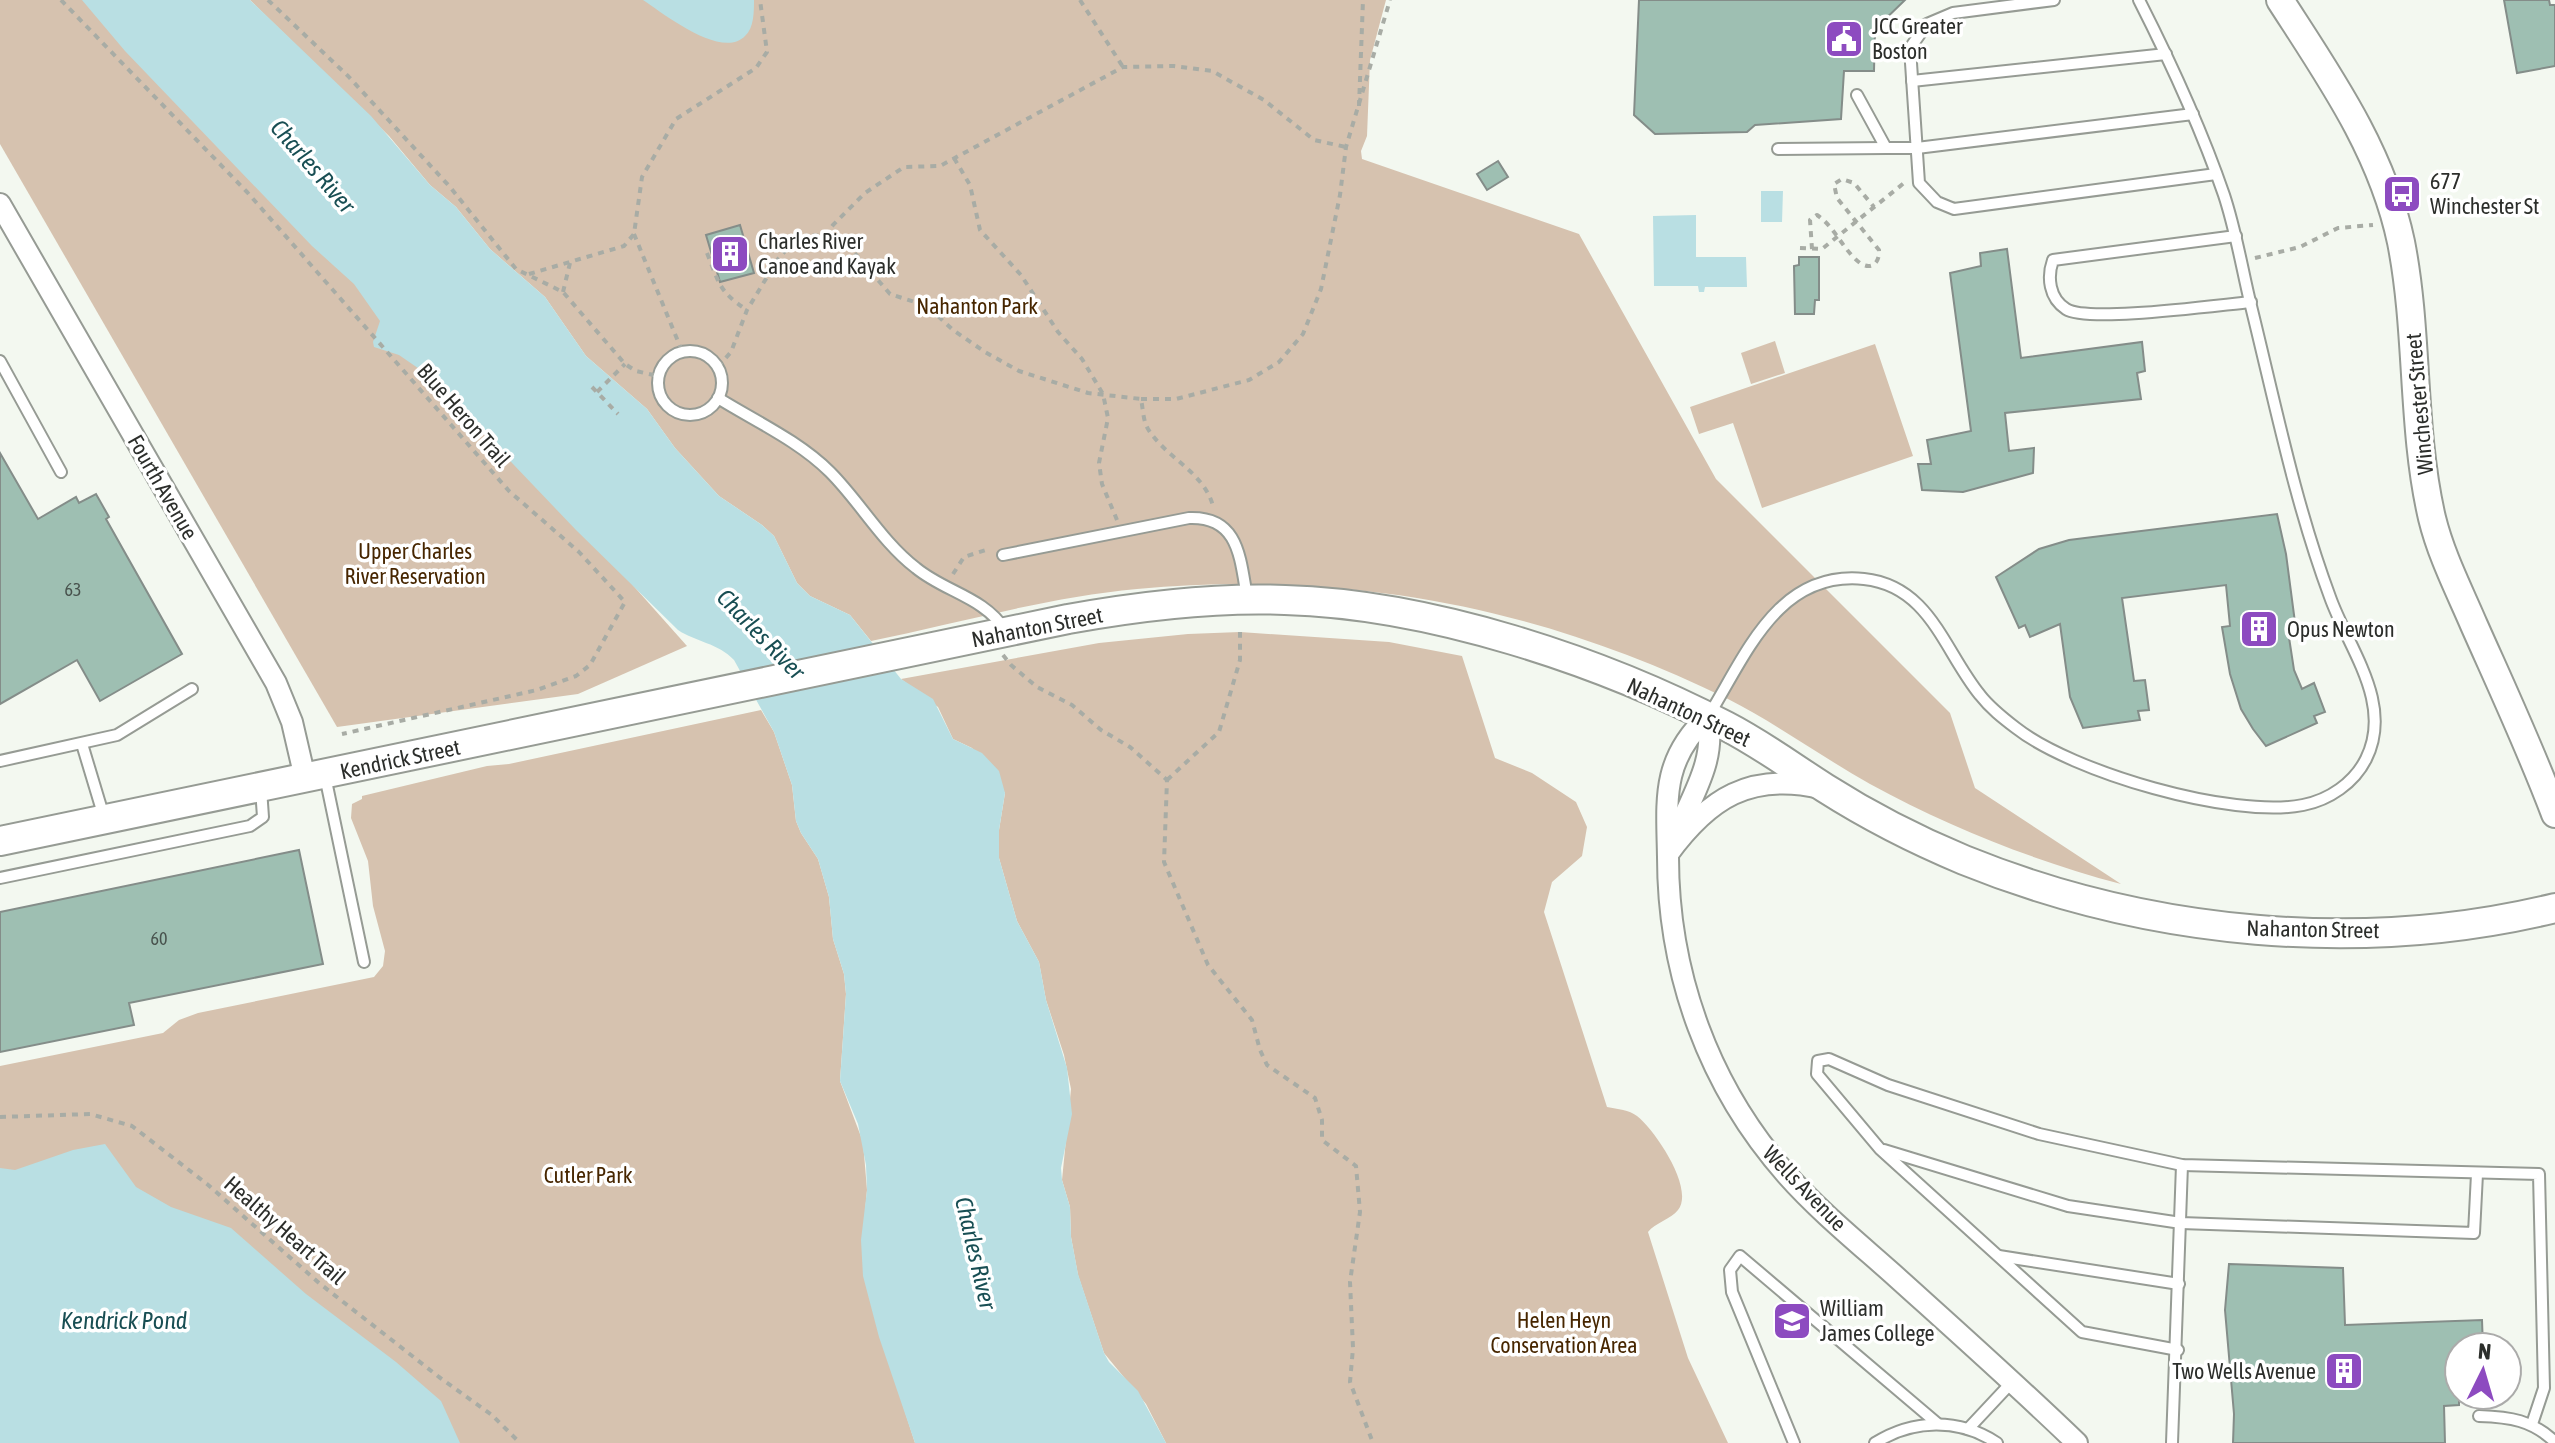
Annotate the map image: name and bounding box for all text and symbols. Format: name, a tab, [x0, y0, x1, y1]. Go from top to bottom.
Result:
place label: JCC Greater Boston	[1872, 13, 1963, 64]
public building icon: JCC Greater Boston	[1823, 18, 1865, 60]
water label: Charles River	[265, 114, 361, 219]
place label: 677 Winchester St	[2430, 168, 2539, 219]
bus stop icon: 677 Winchester St	[2381, 173, 2423, 215]
place label: Charles River Canoe and Kayak	[758, 228, 896, 279]
building icon: Charles River Canoe and Kayak	[709, 233, 751, 275]
park label: Nahanton Park	[916, 293, 1038, 319]
street label: Winchester Street	[2400, 332, 2438, 476]
street label: Blue Heron Trail	[412, 358, 516, 472]
street label: Fourth Avenue	[123, 430, 203, 544]
park label: Upper Charles River Reservation	[344, 538, 486, 589]
house number: 63	[65, 579, 81, 600]
water label: Charles River	[712, 583, 811, 685]
street label: Nahanton Street	[969, 602, 1105, 652]
building icon: Opus Newton	[2238, 608, 2280, 650]
place label: Opus Newton	[2287, 616, 2395, 642]
street label: Nahanton Street	[1623, 672, 1755, 752]
street label: Kendrick Street	[338, 734, 462, 784]
street label: Nahanton Street	[2246, 915, 2380, 943]
house number: 60	[151, 928, 167, 949]
street label: Wells Avenue	[1758, 1140, 1852, 1236]
park label: Cutler Park	[544, 1162, 633, 1188]
street label: Healthy Heart Trail	[219, 1170, 351, 1290]
water label: Charles River	[950, 1194, 1002, 1313]
place label: William James College	[1820, 1295, 1935, 1346]
school or university icon: William James College	[1771, 1300, 1813, 1342]
water label: Kendrick Pond	[61, 1307, 187, 1334]
park label: Helen Heyn Conservation Area	[1490, 1307, 1638, 1358]
north arrow	[2443, 1331, 2523, 1411]
text: N	[2477, 1338, 2492, 1365]
building icon: Two Wells Avenue	[2323, 1350, 2365, 1392]
place label: Two Wells Avenue	[2172, 1358, 2316, 1384]

